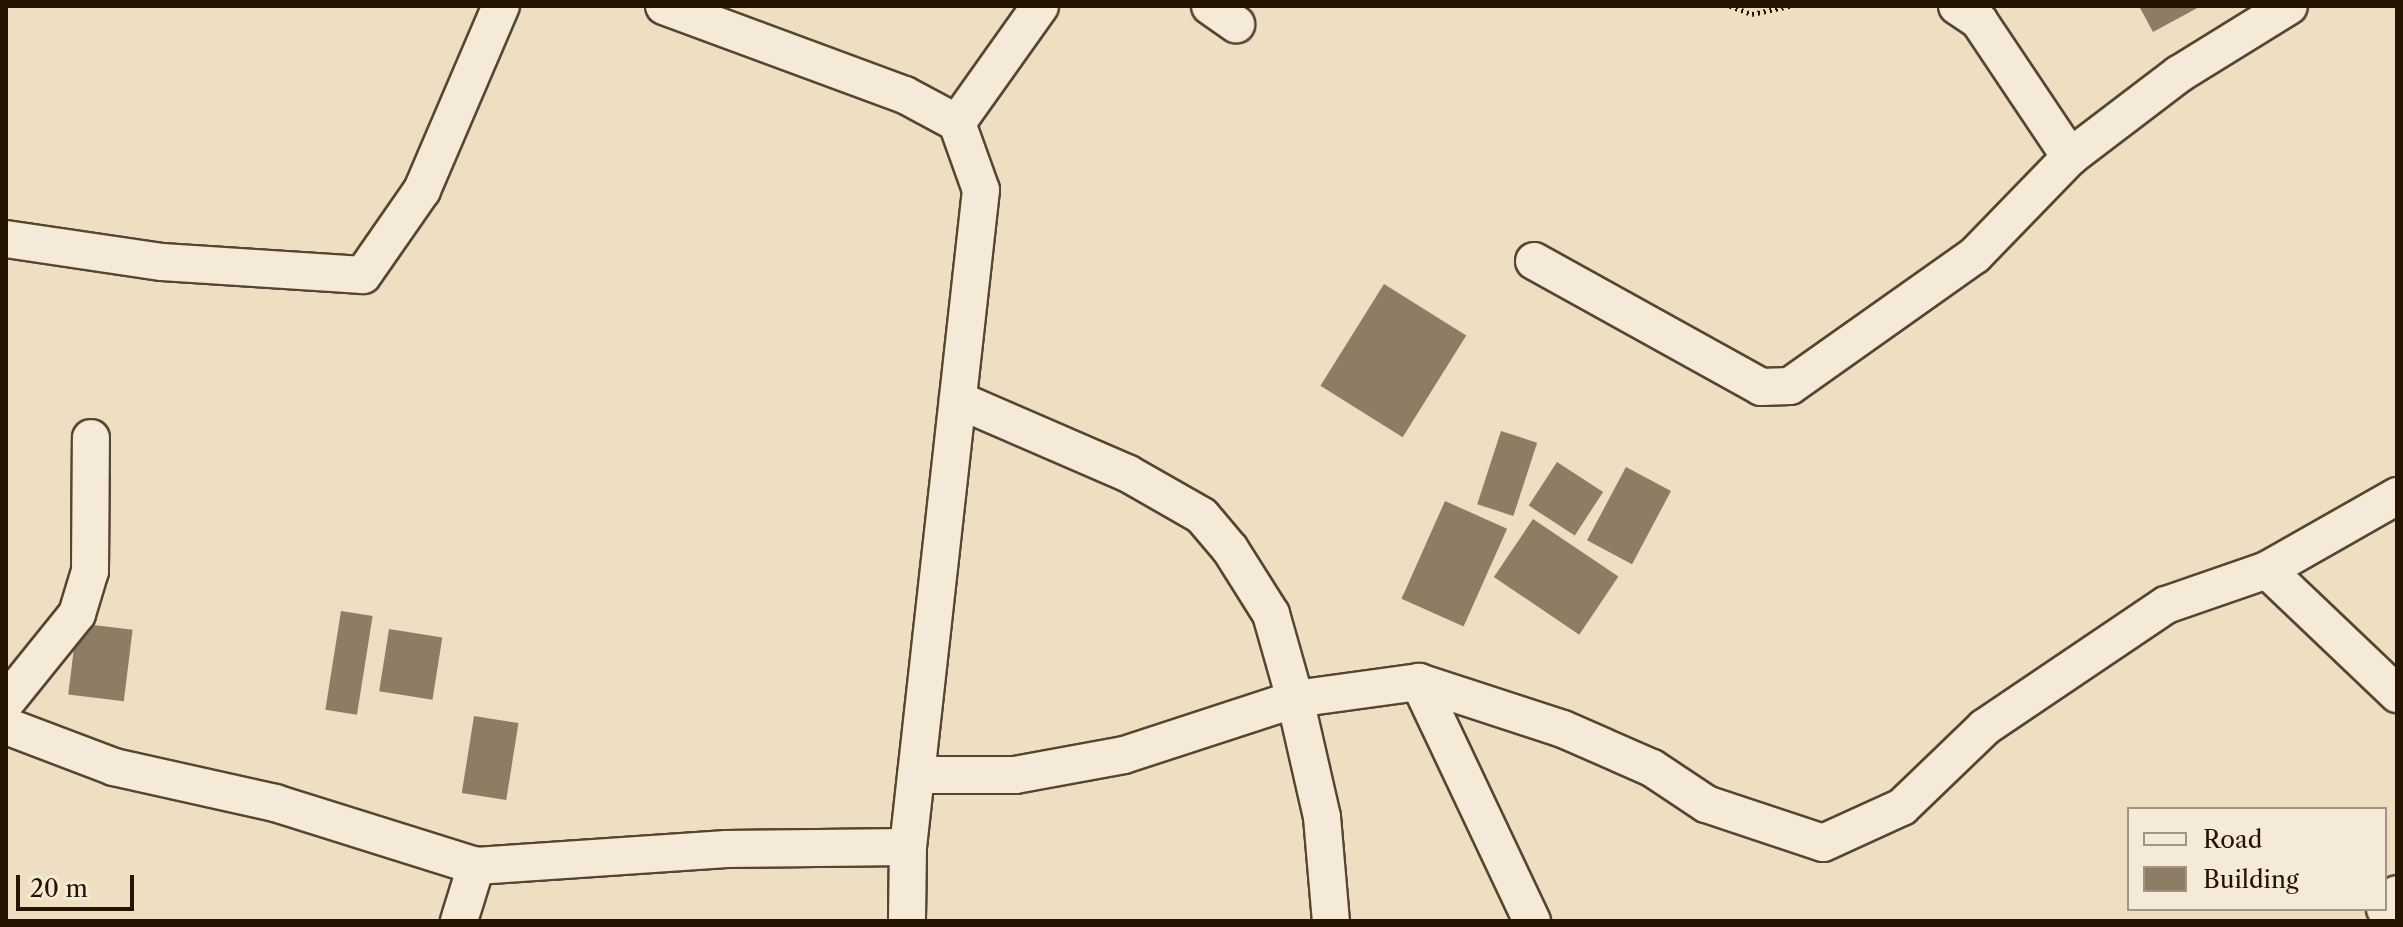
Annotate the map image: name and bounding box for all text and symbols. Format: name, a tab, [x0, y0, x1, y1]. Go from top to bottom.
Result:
legend	[2127, 807, 2387, 911]
text: Road	[2203, 825, 2262, 854]
scale bar	[20, 859, 138, 909]
text: Building	[2203, 865, 2299, 894]
text: 20 m	[30, 874, 88, 903]

